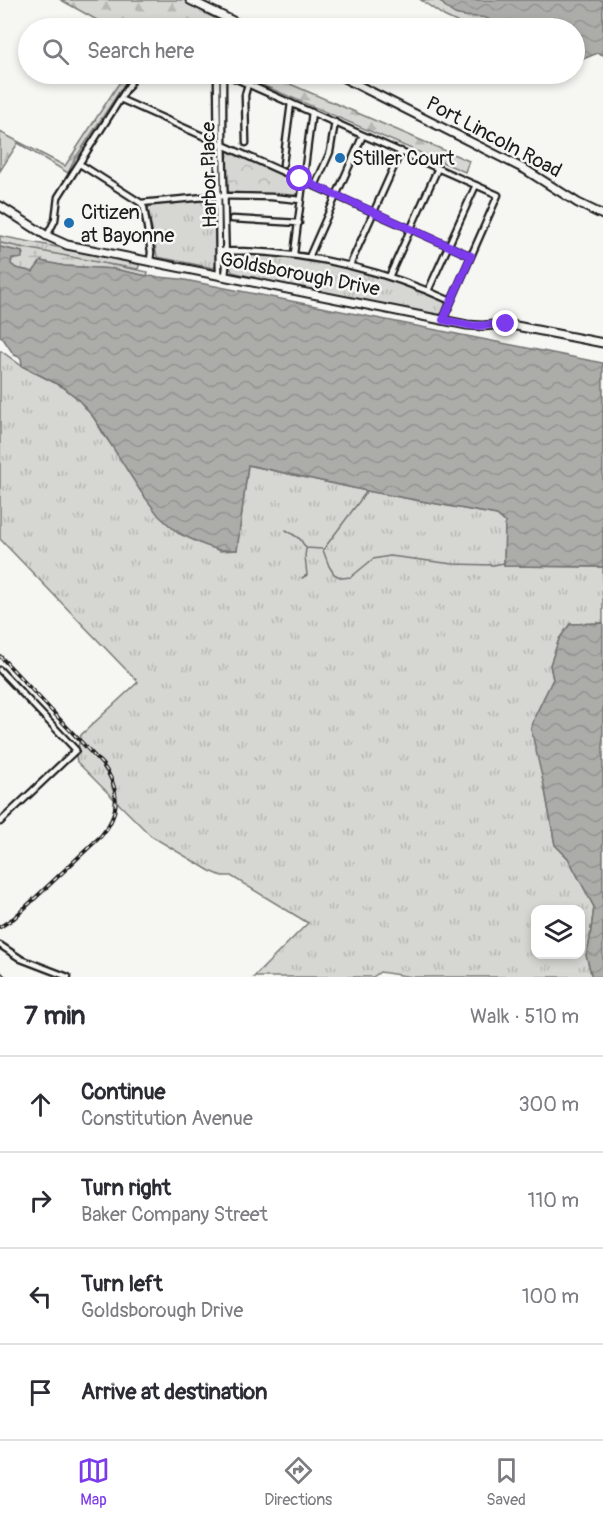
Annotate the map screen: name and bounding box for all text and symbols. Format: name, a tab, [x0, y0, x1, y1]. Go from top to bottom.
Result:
search box	[18, 18, 585, 84]
icon: search	[39, 35, 72, 68]
text: Search here	[87, 37, 194, 65]
street label: Port Lincoln Road	[422, 91, 566, 183]
street label: Harbor Place	[196, 122, 222, 228]
place label: Stiller Court	[352, 146, 455, 171]
marker: Stiller Court	[333, 151, 347, 165]
route start	[286, 165, 312, 191]
place label: Citizen at Bayonne	[81, 200, 174, 248]
marker: Citizen at Bayonne	[62, 216, 76, 230]
street label: Goldsborough Drive	[218, 246, 382, 302]
route end	[492, 310, 518, 336]
map controls	[531, 905, 585, 959]
button: layers	[531, 905, 585, 959]
text: 7 min	[24, 1000, 86, 1032]
text: Walk · 510 m	[470, 1004, 579, 1029]
text: Continue	[81, 1078, 165, 1106]
icon: ahead	[24, 1088, 57, 1121]
text: 300 m	[518, 1092, 579, 1117]
text: Constitution Avenue	[81, 1106, 253, 1131]
text: Turn right	[81, 1174, 171, 1202]
icon: right	[24, 1184, 57, 1217]
text: 110 m	[528, 1188, 579, 1213]
text: Baker Company Street	[81, 1202, 268, 1227]
text: Turn left	[81, 1270, 163, 1298]
icon: left	[24, 1280, 57, 1313]
text: 100 m	[522, 1284, 579, 1309]
text: Goldsborough Drive	[81, 1298, 243, 1323]
icon: arrive	[24, 1376, 57, 1409]
text: Arrive at destination	[81, 1378, 267, 1406]
tab: Map	[77, 1454, 110, 1510]
tab: Directions	[264, 1454, 332, 1510]
tab: Saved	[486, 1454, 526, 1510]

